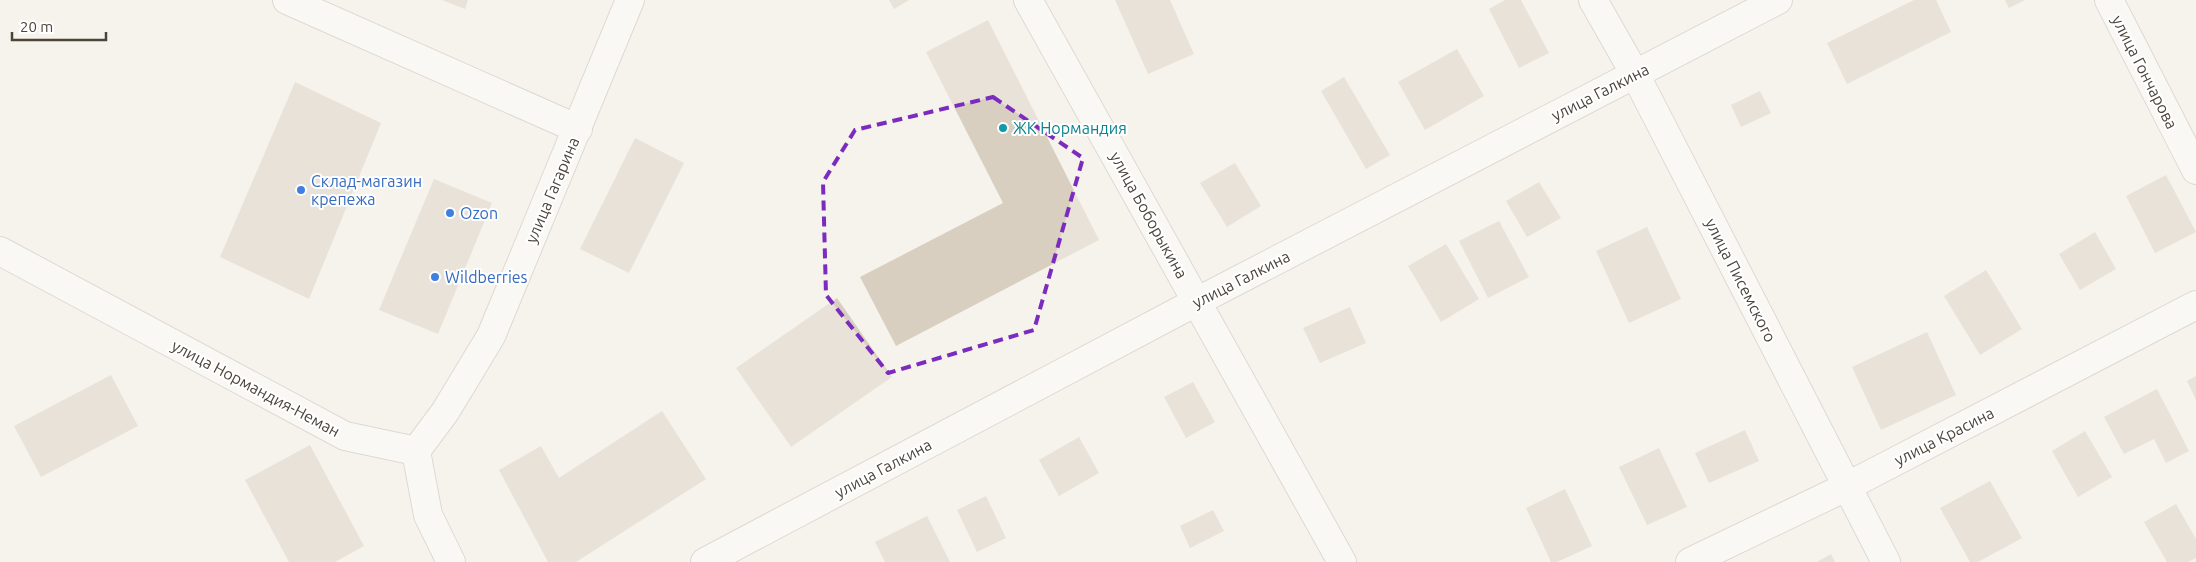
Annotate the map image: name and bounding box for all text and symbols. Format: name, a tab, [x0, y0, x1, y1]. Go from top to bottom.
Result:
scale bar	[12, 10, 106, 42]
street label: улица Гончарова	[2109, 12, 2181, 132]
text: 20 m	[20, 18, 53, 35]
street label: улица Галкина	[1548, 60, 1652, 124]
place label: ЖК Нормандия	[1013, 119, 1127, 137]
marker: ЖК Нормандия	[997, 122, 1009, 134]
street label: улица Гагарина	[522, 134, 582, 246]
street label: улица Боборыкина	[1107, 149, 1191, 281]
place label: Склад-магазин крепежа	[311, 172, 422, 208]
marker: Склад-магазин крепежа	[295, 184, 307, 196]
place label: Ozon	[460, 204, 498, 222]
marker: Ozon	[444, 207, 456, 219]
street label: улица Писемского	[1702, 215, 1780, 345]
street label: улица Галкина	[1189, 247, 1293, 311]
place label: Wildberries	[445, 268, 528, 286]
marker: Wildberries	[429, 271, 441, 283]
street label: улица Нормандия-Неман	[169, 336, 343, 440]
street label: улица Красина	[1891, 403, 1997, 469]
street label: улица Галкина	[832, 435, 934, 501]

